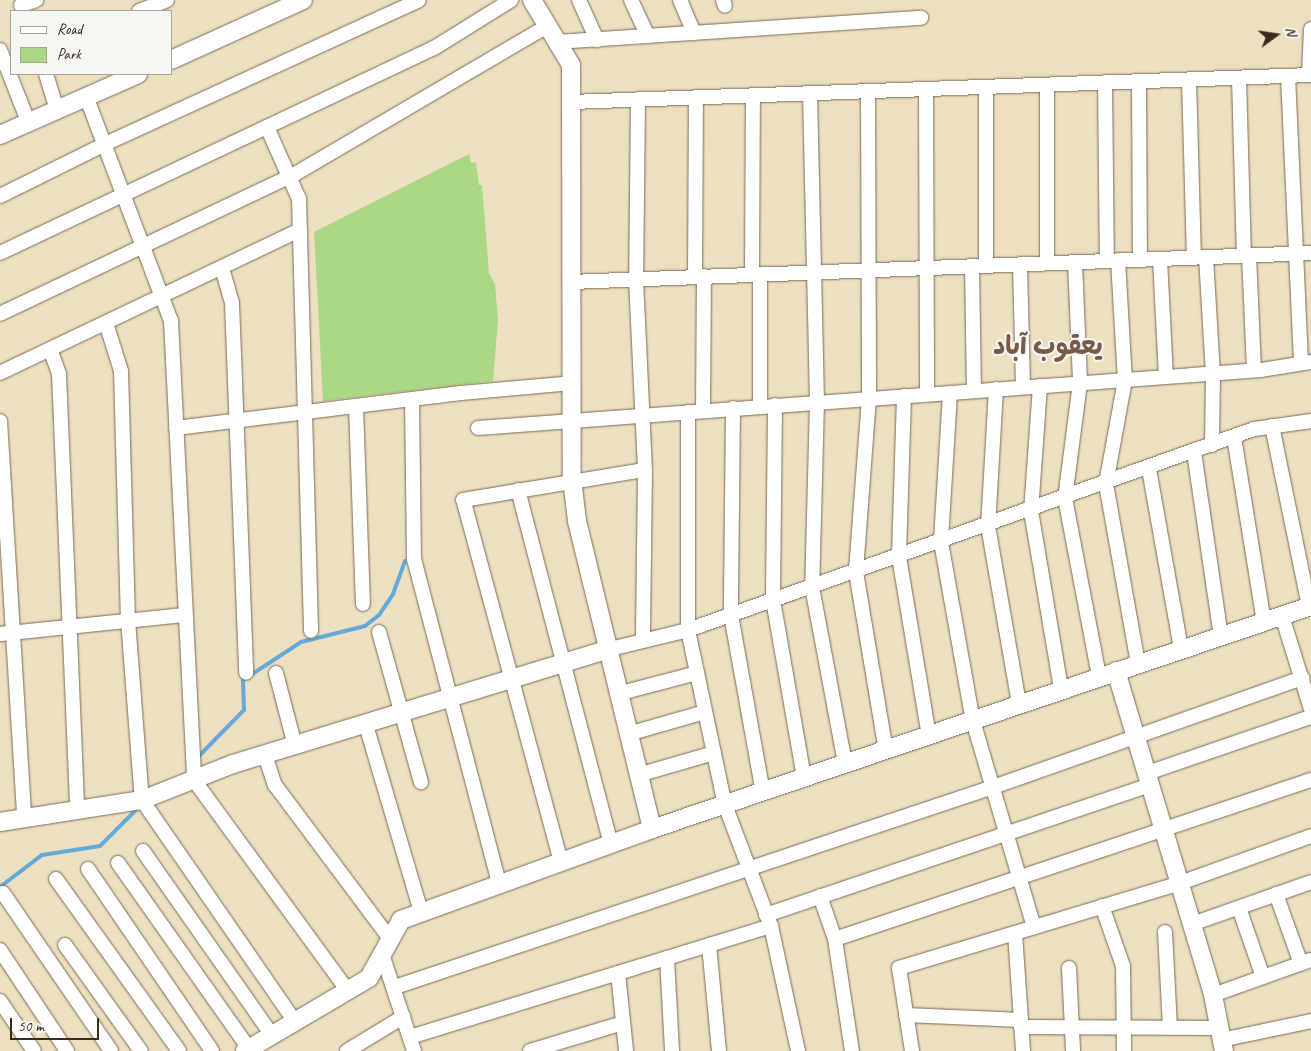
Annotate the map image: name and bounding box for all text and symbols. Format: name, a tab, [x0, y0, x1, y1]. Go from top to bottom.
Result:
legend	[10, 10, 172, 75]
north arrow	[1251, 10, 1301, 60]
text: Road	[57, 20, 82, 39]
text: N	[1282, 25, 1300, 38]
text: Park	[57, 45, 81, 64]
district label: یعقوب آباد	[993, 330, 1103, 362]
scale bar	[12, 1008, 101, 1040]
text: 50 m	[18, 1017, 44, 1036]

